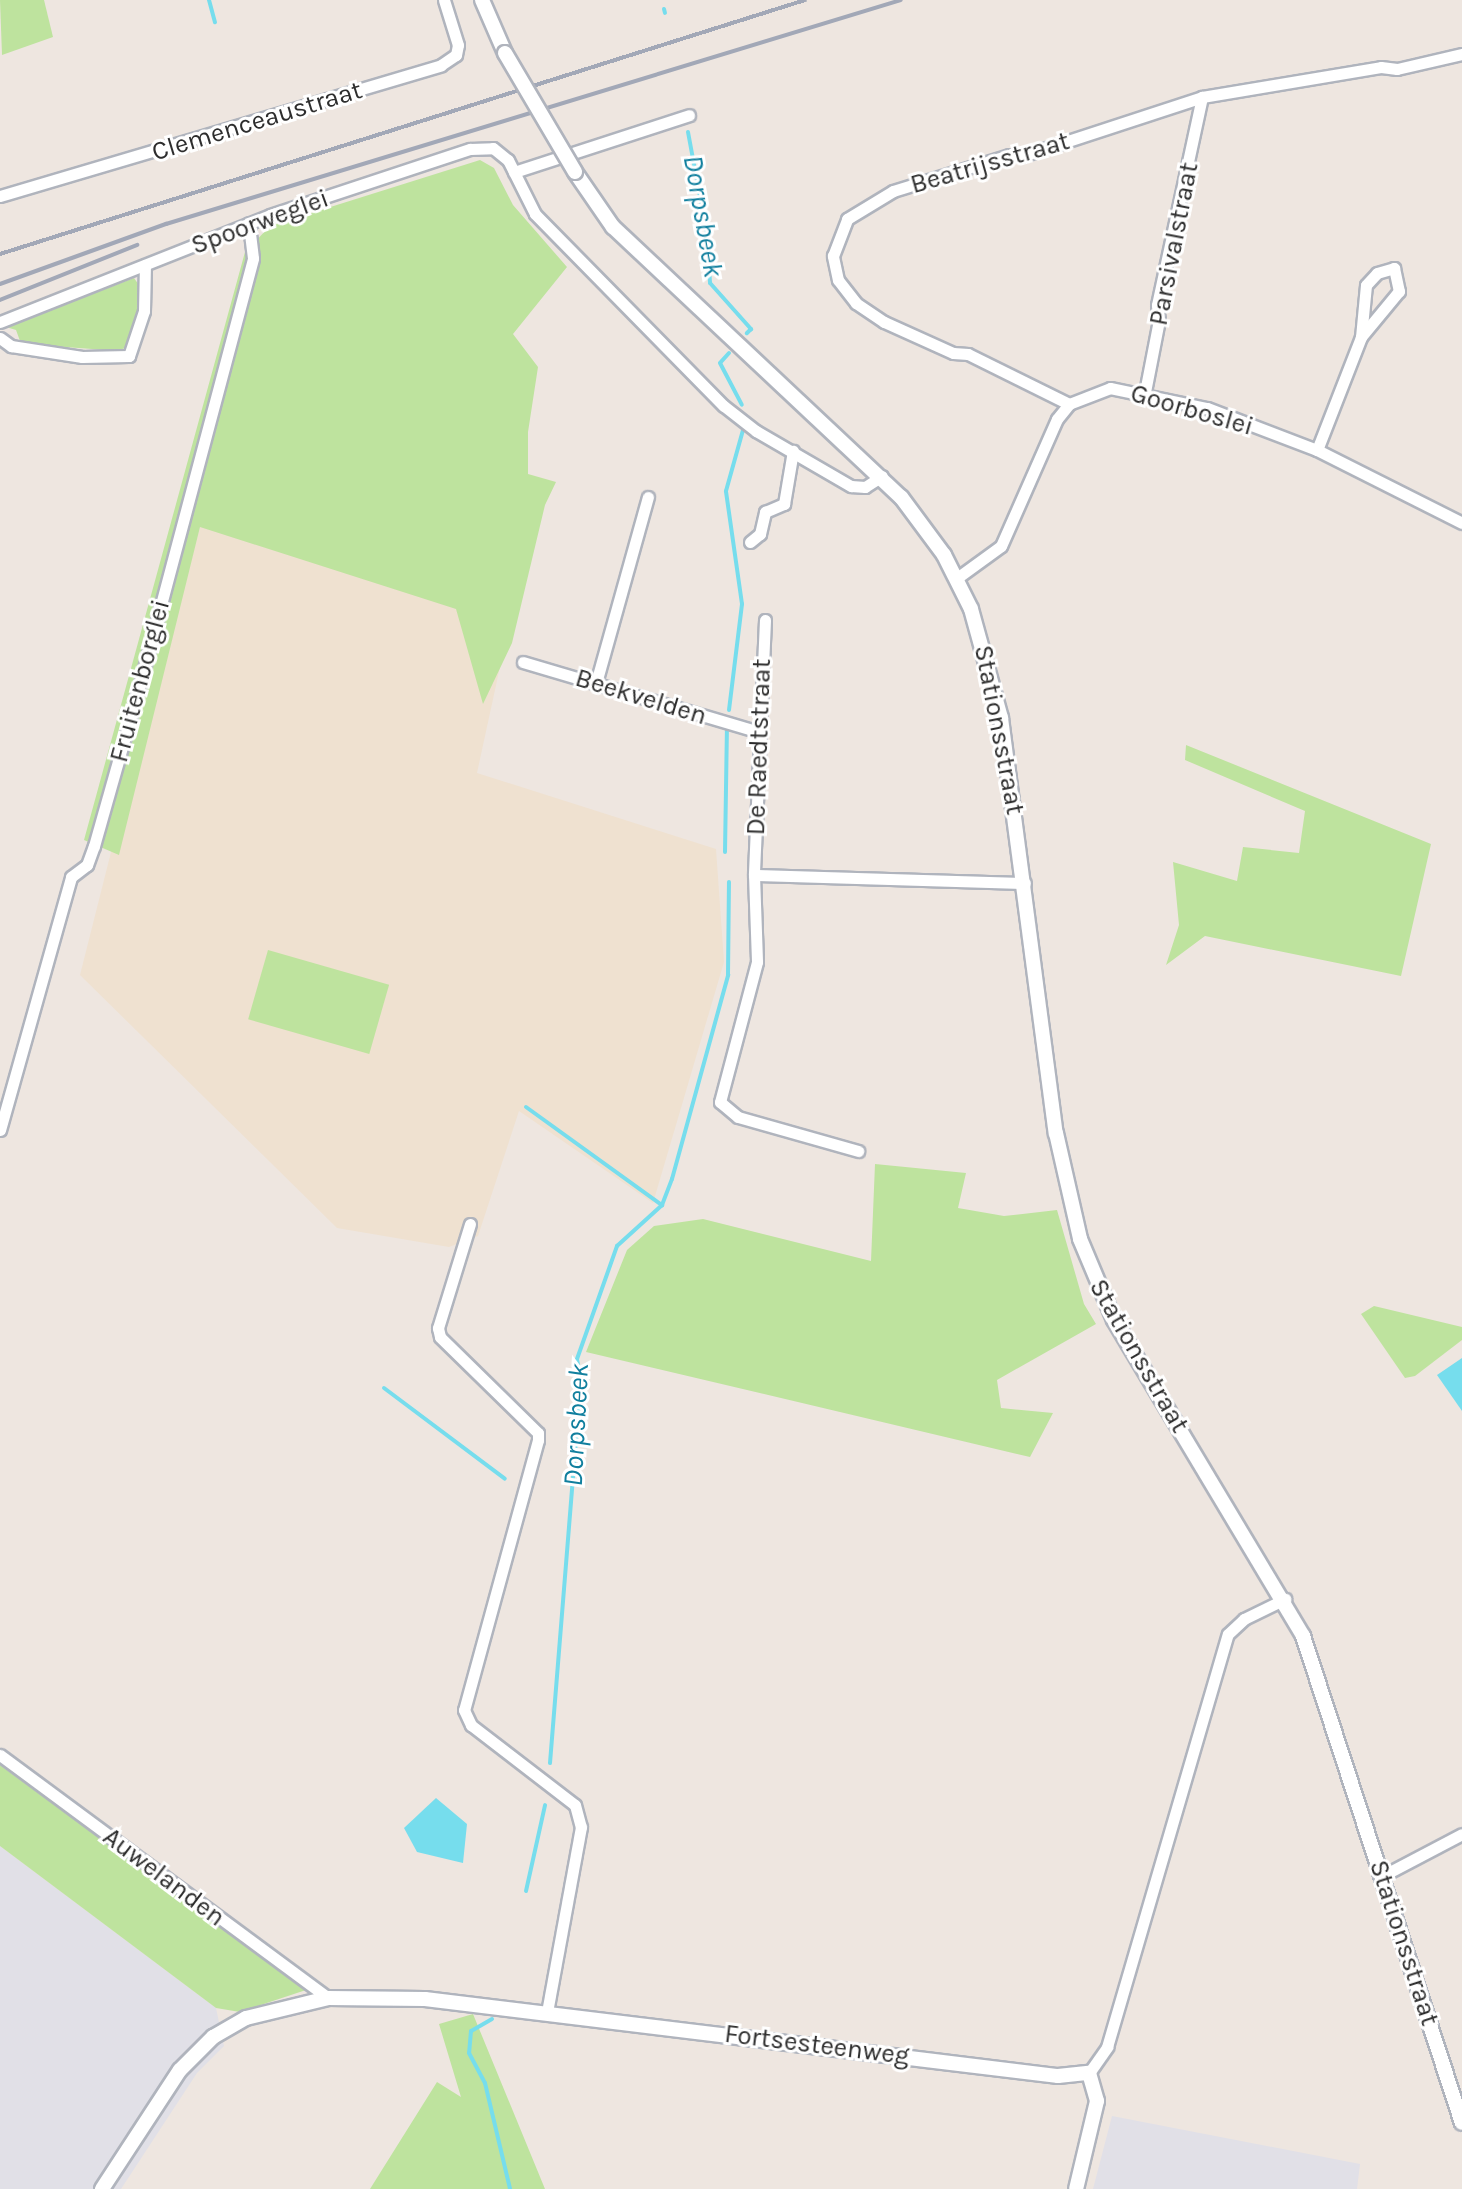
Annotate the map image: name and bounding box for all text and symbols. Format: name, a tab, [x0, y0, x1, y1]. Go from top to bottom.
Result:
street label: Clemenceaustraat	[148, 74, 366, 168]
street label: Beatrijsstraat	[907, 125, 1073, 201]
water label: Dorpsbeek	[676, 152, 730, 280]
street label: Parsivalstraat	[1143, 160, 1205, 328]
street label: Spoorweglei	[187, 183, 333, 261]
street label: Goorboslei	[1127, 378, 1257, 442]
street label: Fruitenborglei	[103, 596, 177, 766]
street label: Stationsstraat	[967, 643, 1031, 817]
street label: De Raedtstraat	[740, 658, 778, 836]
street label: Beekvelden	[572, 662, 710, 732]
street label: Stationsstraat	[1082, 1274, 1196, 1438]
water label: Dorpsbeek	[556, 1363, 596, 1487]
street label: Auwelanden	[97, 1821, 231, 1933]
street label: Stationsstraat	[1363, 1856, 1445, 2030]
street label: Fortsesteenweg	[723, 2018, 911, 2072]

